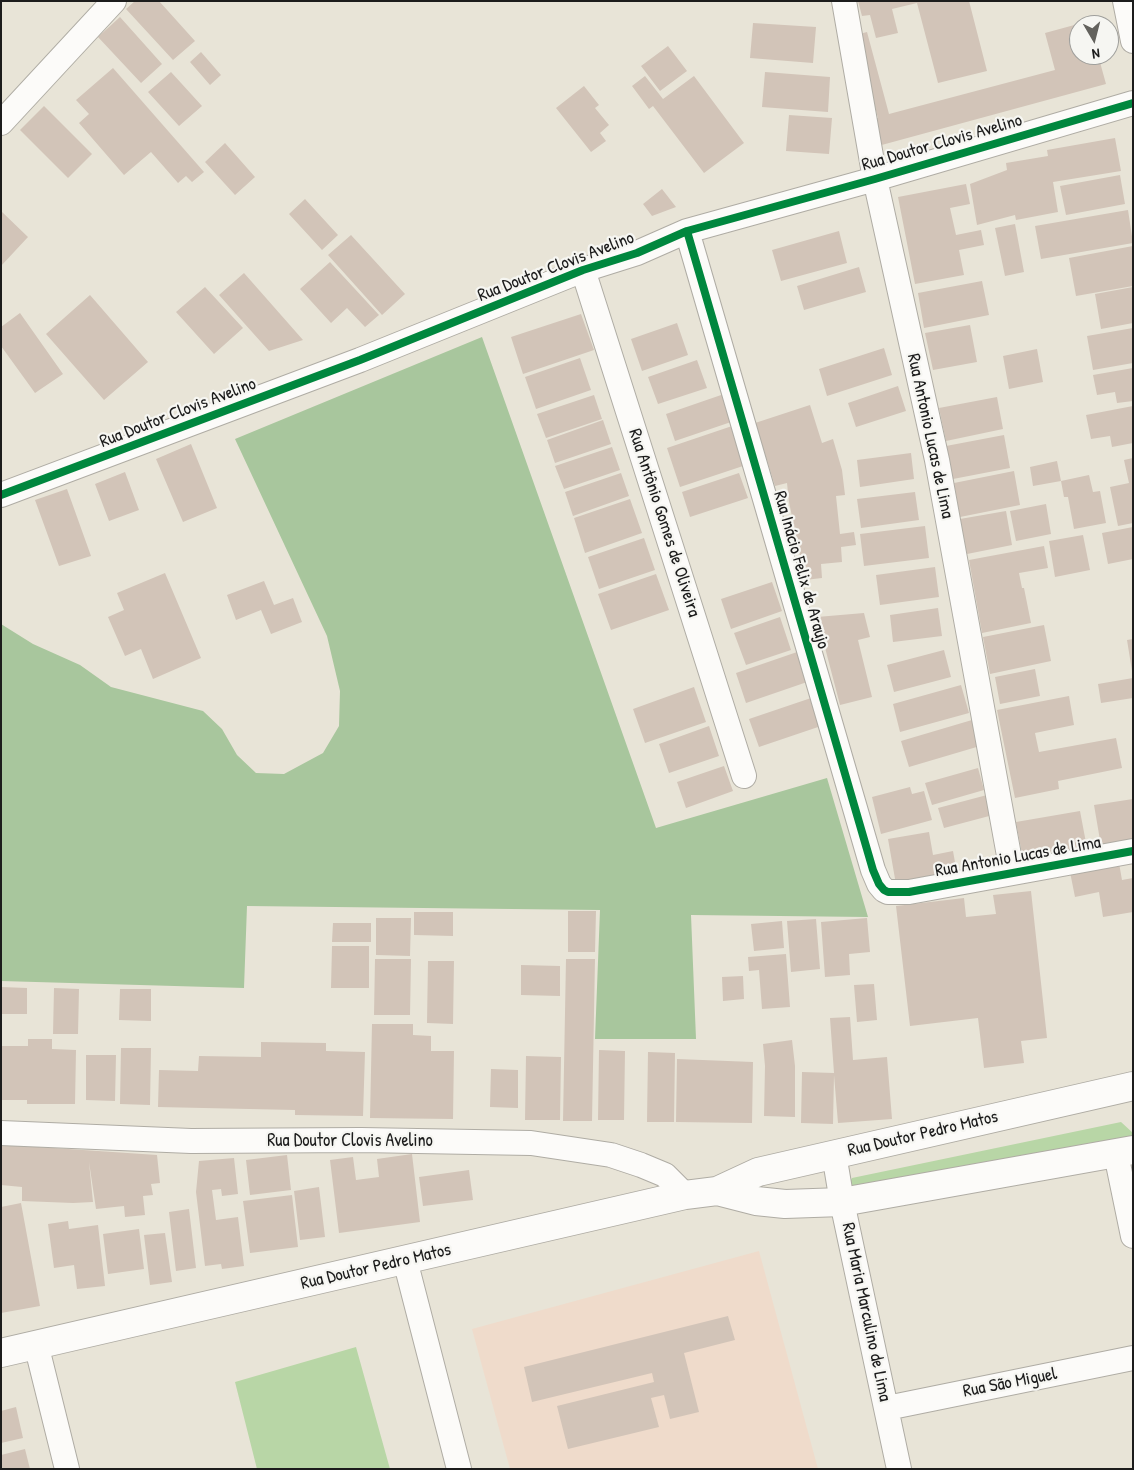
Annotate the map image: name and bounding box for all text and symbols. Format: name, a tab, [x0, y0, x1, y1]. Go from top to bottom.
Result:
north arrow	[1069, 15, 1119, 65]
text: N	[1091, 44, 1101, 64]
street label: Rua Doutor Clovis Avelino	[859, 110, 1025, 176]
street label: Rua Doutor Clovis Avelino	[475, 227, 637, 307]
street label: Rua Antonio Lucas de Lima	[902, 352, 958, 520]
street label: Rua Doutor Clovis Avelino	[97, 373, 259, 453]
street label: Rua Antônio Gomes de Oliveira	[623, 426, 705, 620]
street label: Rua Inácio Felix de Araujo	[768, 489, 834, 651]
street label: Rua Antonio Lucas de Lima	[933, 832, 1103, 882]
street label: Rua Doutor Pedro Matos	[846, 1106, 1000, 1162]
street label: Rua Doutor Clovis Avelino	[267, 1130, 433, 1152]
street label: Rua Maria Marculino de Lima	[837, 1221, 895, 1403]
street label: Rua Doutor Pedro Matos	[299, 1239, 453, 1295]
street label: Rua São Miguel	[961, 1363, 1059, 1403]

